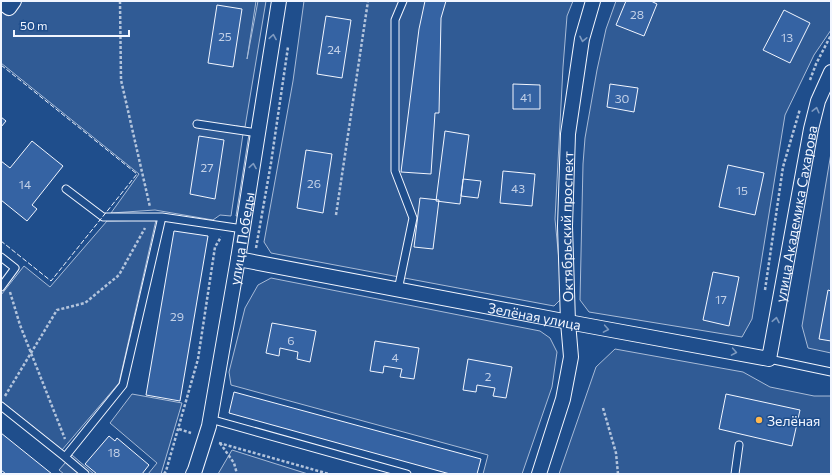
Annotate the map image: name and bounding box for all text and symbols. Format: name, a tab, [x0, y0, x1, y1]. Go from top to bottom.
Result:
house number: 28	[630, 7, 644, 21]
scale bar	[14, 12, 129, 38]
text: 50 m	[20, 18, 48, 32]
house number: 25	[218, 29, 232, 43]
house number: 13	[781, 30, 793, 44]
one-way arrow	[268, 34, 277, 40]
one-way arrow	[579, 35, 587, 42]
house number: 24	[327, 42, 341, 56]
house number: 41	[520, 90, 532, 104]
house number: 30	[615, 91, 630, 105]
one-way arrow	[811, 107, 820, 114]
street label: улица Академика Сахарова	[771, 124, 820, 303]
street label: Октябрьский проспект	[556, 151, 576, 302]
house number: 27	[201, 160, 213, 174]
one-way arrow	[248, 163, 257, 169]
house number: 26	[307, 176, 321, 190]
house number: 14	[19, 177, 31, 191]
house number: 43	[511, 181, 525, 195]
house number: 15	[736, 183, 748, 197]
street label: улица Победы	[225, 191, 257, 286]
house number: 17	[715, 292, 727, 306]
street label: Зелёная улица	[487, 298, 583, 333]
house number: 29	[170, 309, 184, 323]
one-way arrow	[771, 317, 780, 323]
one-way arrow	[603, 324, 609, 333]
house number: 6	[287, 333, 295, 347]
one-way arrow	[731, 347, 737, 356]
house number: 4	[391, 350, 399, 364]
house number: 2	[485, 369, 492, 383]
place label: Зелёная	[767, 412, 820, 429]
marker: Зелёная	[754, 415, 764, 425]
house number: 18	[108, 445, 120, 459]

